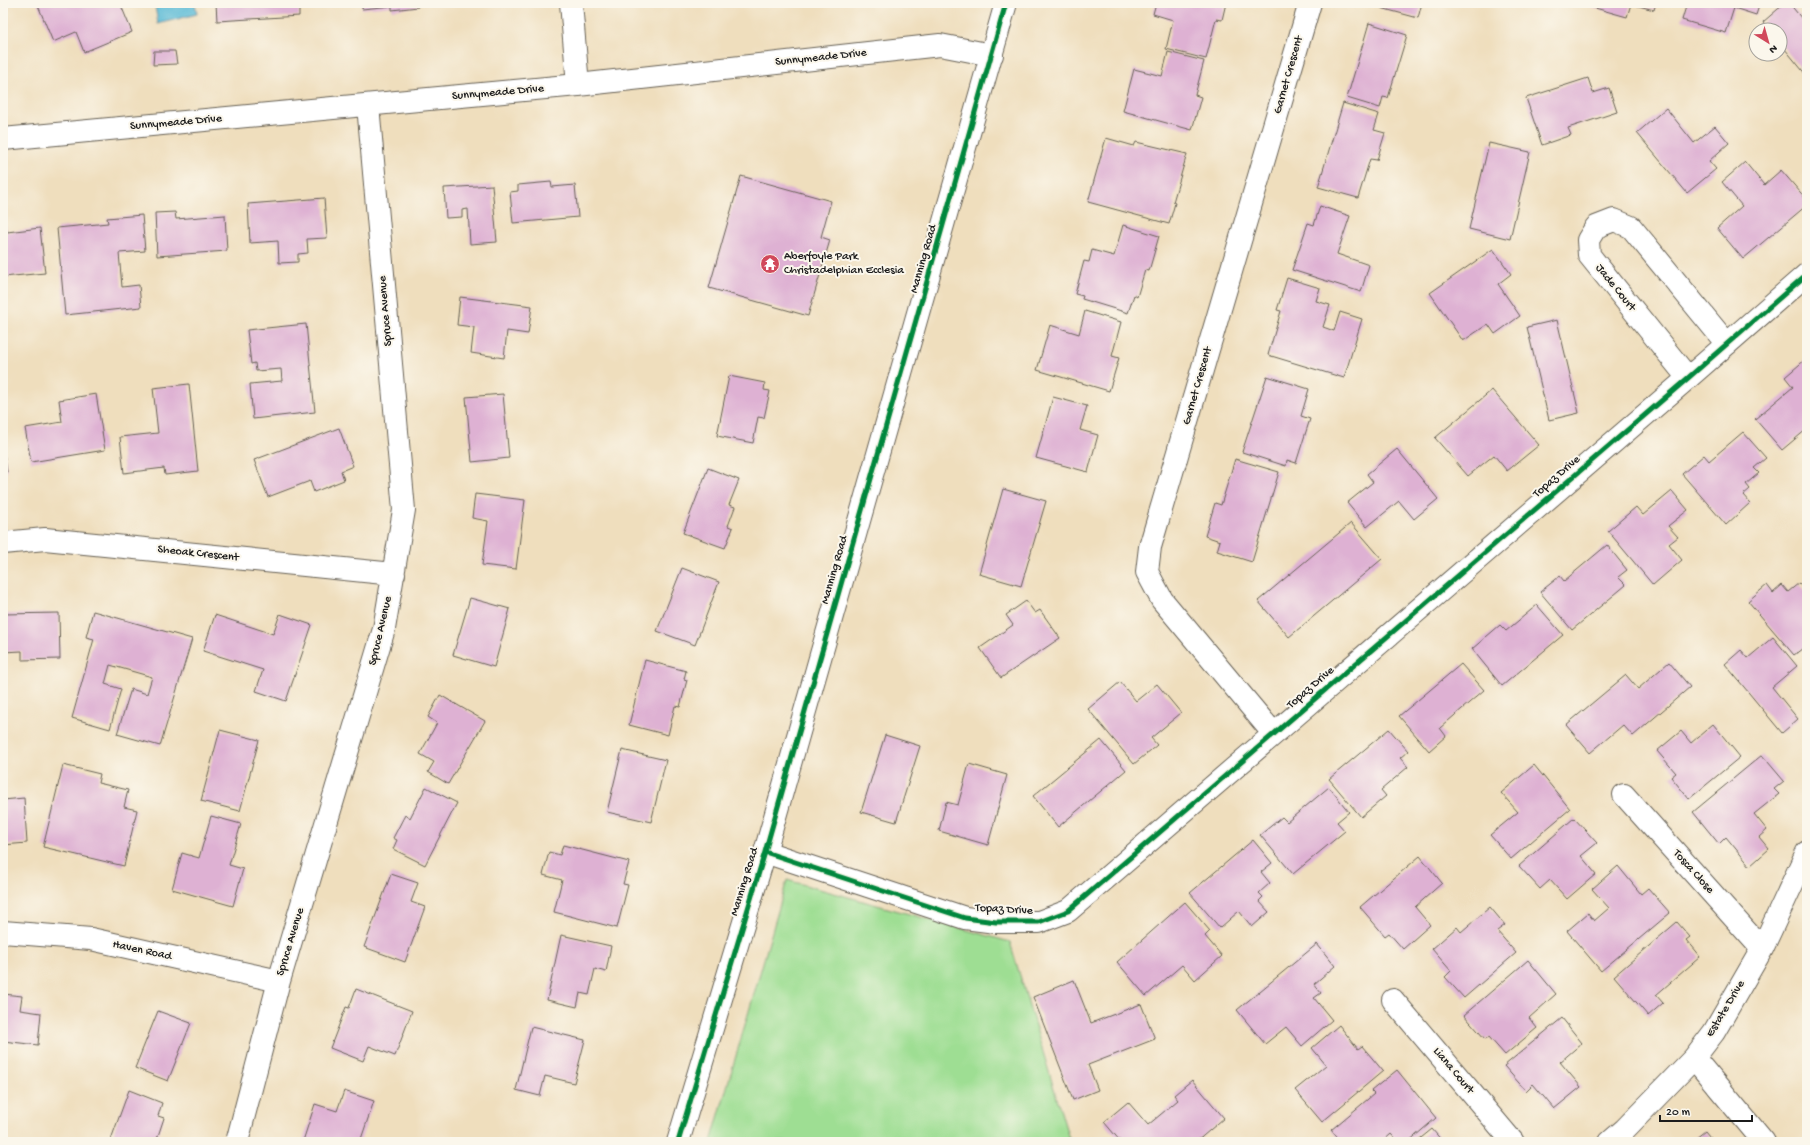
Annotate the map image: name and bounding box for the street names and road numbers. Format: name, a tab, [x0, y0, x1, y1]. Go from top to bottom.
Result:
street label: Garnet Crescent	[1271, 33, 1307, 116]
street label: Sunnymeade Drive	[774, 46, 868, 70]
street label: Sunnymeade Drive	[452, 82, 545, 104]
street label: Sunnymeade Drive	[130, 112, 223, 134]
street label: Manning Road	[908, 222, 941, 295]
street label: Jade Court	[1592, 262, 1639, 315]
street label: Spruce Avenue	[376, 274, 396, 347]
street label: Garnet Crescent	[1180, 344, 1216, 427]
street label: Topaz Drive	[1530, 452, 1584, 502]
street label: Manning Road	[819, 533, 852, 606]
street label: Sheoak Crescent	[157, 543, 240, 565]
street label: Spruce Avenue	[366, 594, 396, 667]
street label: Topaz Drive	[1284, 663, 1338, 713]
street label: Manning Road	[728, 845, 762, 918]
street label: Tosca Close	[1669, 846, 1717, 898]
street label: Topaz Drive	[974, 901, 1034, 919]
street label: Spruce Avenue	[274, 905, 308, 978]
street label: Haven Road	[111, 938, 174, 964]
street label: Estate Drive	[1704, 977, 1749, 1040]
street label: Liana Court	[1430, 1045, 1477, 1098]

